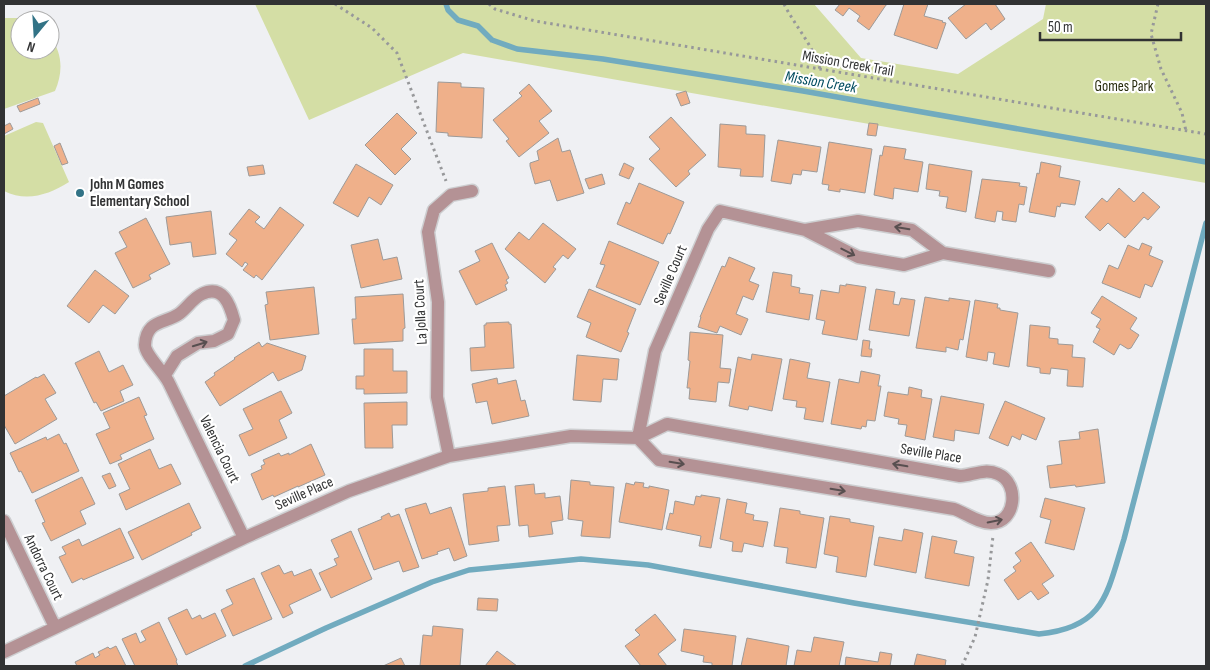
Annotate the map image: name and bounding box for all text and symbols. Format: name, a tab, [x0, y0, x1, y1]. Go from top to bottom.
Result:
north arrow	[10, 10, 60, 60]
scale bar	[1040, 10, 1181, 42]
text: 50 m	[1048, 18, 1073, 37]
text: N	[25, 38, 37, 56]
street label: Mission Creek Trail	[801, 46, 895, 81]
water label: Mission Creek	[784, 67, 859, 98]
park label: Gomes Park	[1094, 77, 1154, 96]
place label: John M Gomes Elementary School	[89, 175, 189, 211]
marker: John M Gomes Elementary School	[74, 187, 86, 199]
one-way arrow	[894, 223, 910, 233]
street label: Seville Court	[649, 242, 692, 308]
one-way arrow	[840, 248, 855, 257]
street label: La Jolla Court	[409, 278, 432, 345]
one-way arrow	[192, 339, 208, 349]
street label: Valencia Court	[195, 412, 244, 487]
street label: Seville Place	[899, 439, 963, 468]
one-way arrow	[669, 459, 685, 469]
one-way arrow	[892, 460, 908, 470]
street label: Seville Place	[272, 472, 336, 515]
one-way arrow	[829, 485, 845, 495]
one-way arrow	[987, 515, 1003, 525]
street label: Andorra Court	[19, 530, 68, 604]

